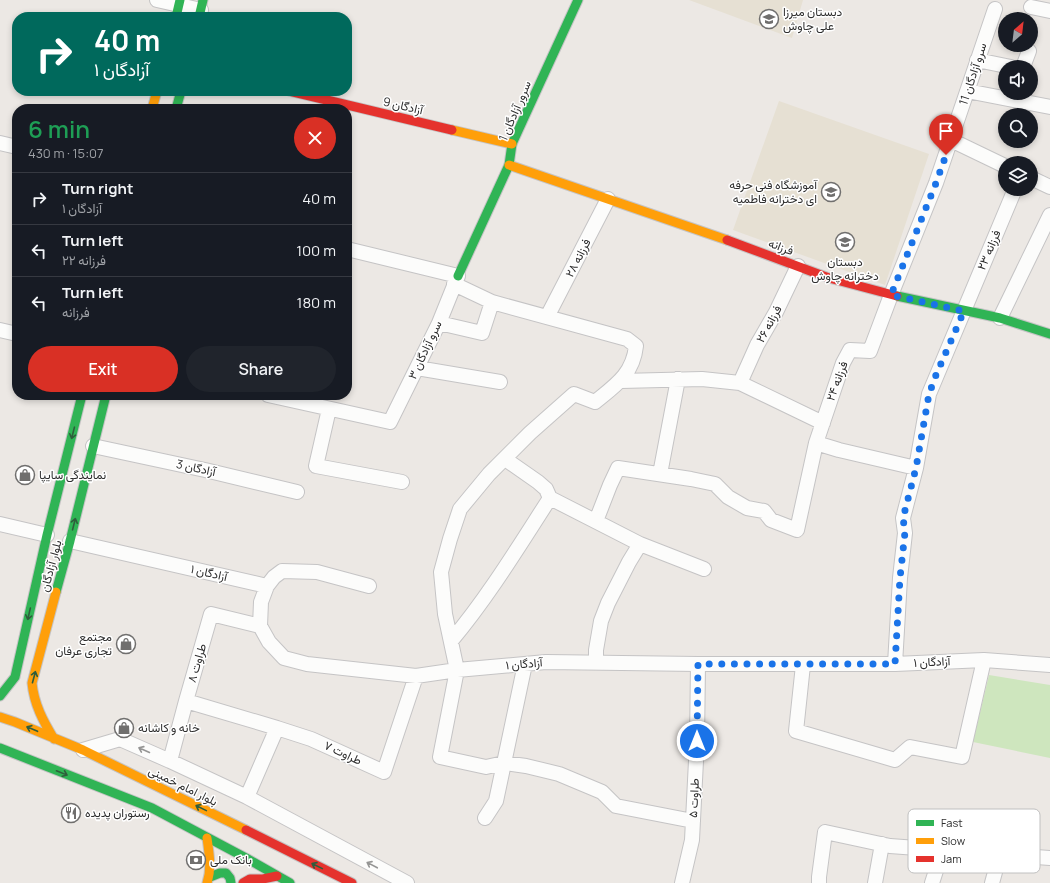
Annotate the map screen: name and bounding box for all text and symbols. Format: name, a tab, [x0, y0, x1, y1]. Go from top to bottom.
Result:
place label: دبستان میرزا علی چاوش	[783, 3, 843, 34]
school or university icon: دبستان میرزا علی چاوش	[758, 8, 780, 30]
north arrow	[998, 12, 1038, 52]
map controls	[998, 12, 1038, 196]
text: 40 m	[94, 21, 160, 59]
icon: right	[28, 28, 80, 80]
street label: سرو آزادگان 11	[954, 41, 991, 107]
text: آزادگان ۱	[94, 57, 149, 81]
button: sound	[998, 60, 1038, 100]
street label: سرور آزادگان 1	[494, 78, 535, 144]
street label: آزادگان 9	[381, 93, 426, 119]
button: search	[998, 108, 1038, 148]
text: 6 min	[28, 112, 90, 145]
pin	[929, 114, 963, 155]
button: close	[294, 117, 336, 159]
icon: arrive	[935, 120, 957, 142]
text: 430 m · 15:07	[28, 144, 103, 162]
button: layers	[998, 156, 1038, 196]
place label: آموزشگاه فنی حرفه ای دخترانه فاطمیه	[729, 176, 818, 207]
text: Turn right	[62, 178, 133, 199]
school or university icon: آموزشگاه فنی حرفه ای دخترانه فاطمیه	[820, 181, 842, 203]
icon: right	[28, 188, 50, 210]
text: 40 m	[302, 188, 336, 209]
text: آزادگان ۱	[62, 199, 102, 217]
street label: فرزانه ۲۳	[972, 227, 1005, 273]
text: Turn left	[62, 230, 124, 251]
school or university icon: دبستان دخترانه چاوش	[834, 231, 856, 253]
street label: فرزانه	[766, 234, 796, 259]
street label: فرزانه ۲۸	[561, 235, 595, 280]
icon: left	[28, 240, 50, 262]
text: 100 m	[296, 240, 336, 261]
text: فرزانه ۲۲	[62, 251, 106, 269]
place label: دبستان دخترانه چاوش	[811, 253, 879, 284]
text: Turn left	[62, 282, 124, 303]
icon: left	[28, 292, 50, 314]
text: 180 m	[297, 292, 336, 313]
street label: فرزانه ۲۶	[752, 302, 785, 345]
text: فرزانه	[62, 303, 90, 321]
street label: سرو آزادگان ۳	[404, 318, 446, 382]
button: Exit	[28, 346, 178, 392]
button: Share	[186, 346, 336, 392]
street label: فرزانه ۲۴	[821, 359, 852, 403]
one-way arrow	[68, 426, 76, 439]
street label: آزادگان 3	[175, 455, 219, 480]
shop icon: نمایندگی سایپا	[14, 464, 36, 486]
place label: نمایندگی سایپا	[39, 466, 106, 483]
one-way arrow	[71, 518, 79, 531]
street label: بلوار آزادگان	[35, 538, 66, 594]
street label: آزادگان ۱	[189, 560, 230, 585]
one-way arrow	[25, 607, 33, 620]
place label: مجتمع تجاری عرفان	[55, 628, 112, 659]
shop icon: مجتمع تجاری عرفان	[115, 633, 137, 655]
street label: طراوت ۸	[183, 641, 210, 684]
street label: آزادگان ۱	[913, 652, 952, 671]
street label: آزادگان ۱	[505, 653, 544, 674]
one-way arrow	[31, 671, 38, 684]
shop icon: خانه و کاشانه	[113, 717, 135, 739]
place label: خانه و کاشانه	[138, 719, 200, 736]
position arrow	[676, 720, 718, 762]
one-way arrow	[27, 725, 39, 733]
street label: طراوت ۷	[322, 736, 365, 769]
one-way arrow	[138, 745, 150, 753]
street label: بلوار امام خمینی	[146, 761, 221, 810]
one-way arrow	[56, 769, 68, 777]
street label: طراوت ۵	[684, 778, 703, 818]
restaurant icon: رستوران پدیده	[60, 802, 82, 824]
place label: رستوران پدیده	[85, 804, 150, 821]
one-way arrow	[195, 804, 207, 812]
legend	[908, 809, 1040, 873]
text: Fast	[941, 815, 963, 830]
text: Slow	[941, 833, 966, 848]
bank icon: بانک ملی	[185, 849, 207, 871]
place label: بانک ملی	[210, 851, 252, 868]
text: Jam	[941, 851, 962, 866]
one-way arrow	[367, 860, 379, 868]
one-way arrow	[312, 862, 324, 869]

